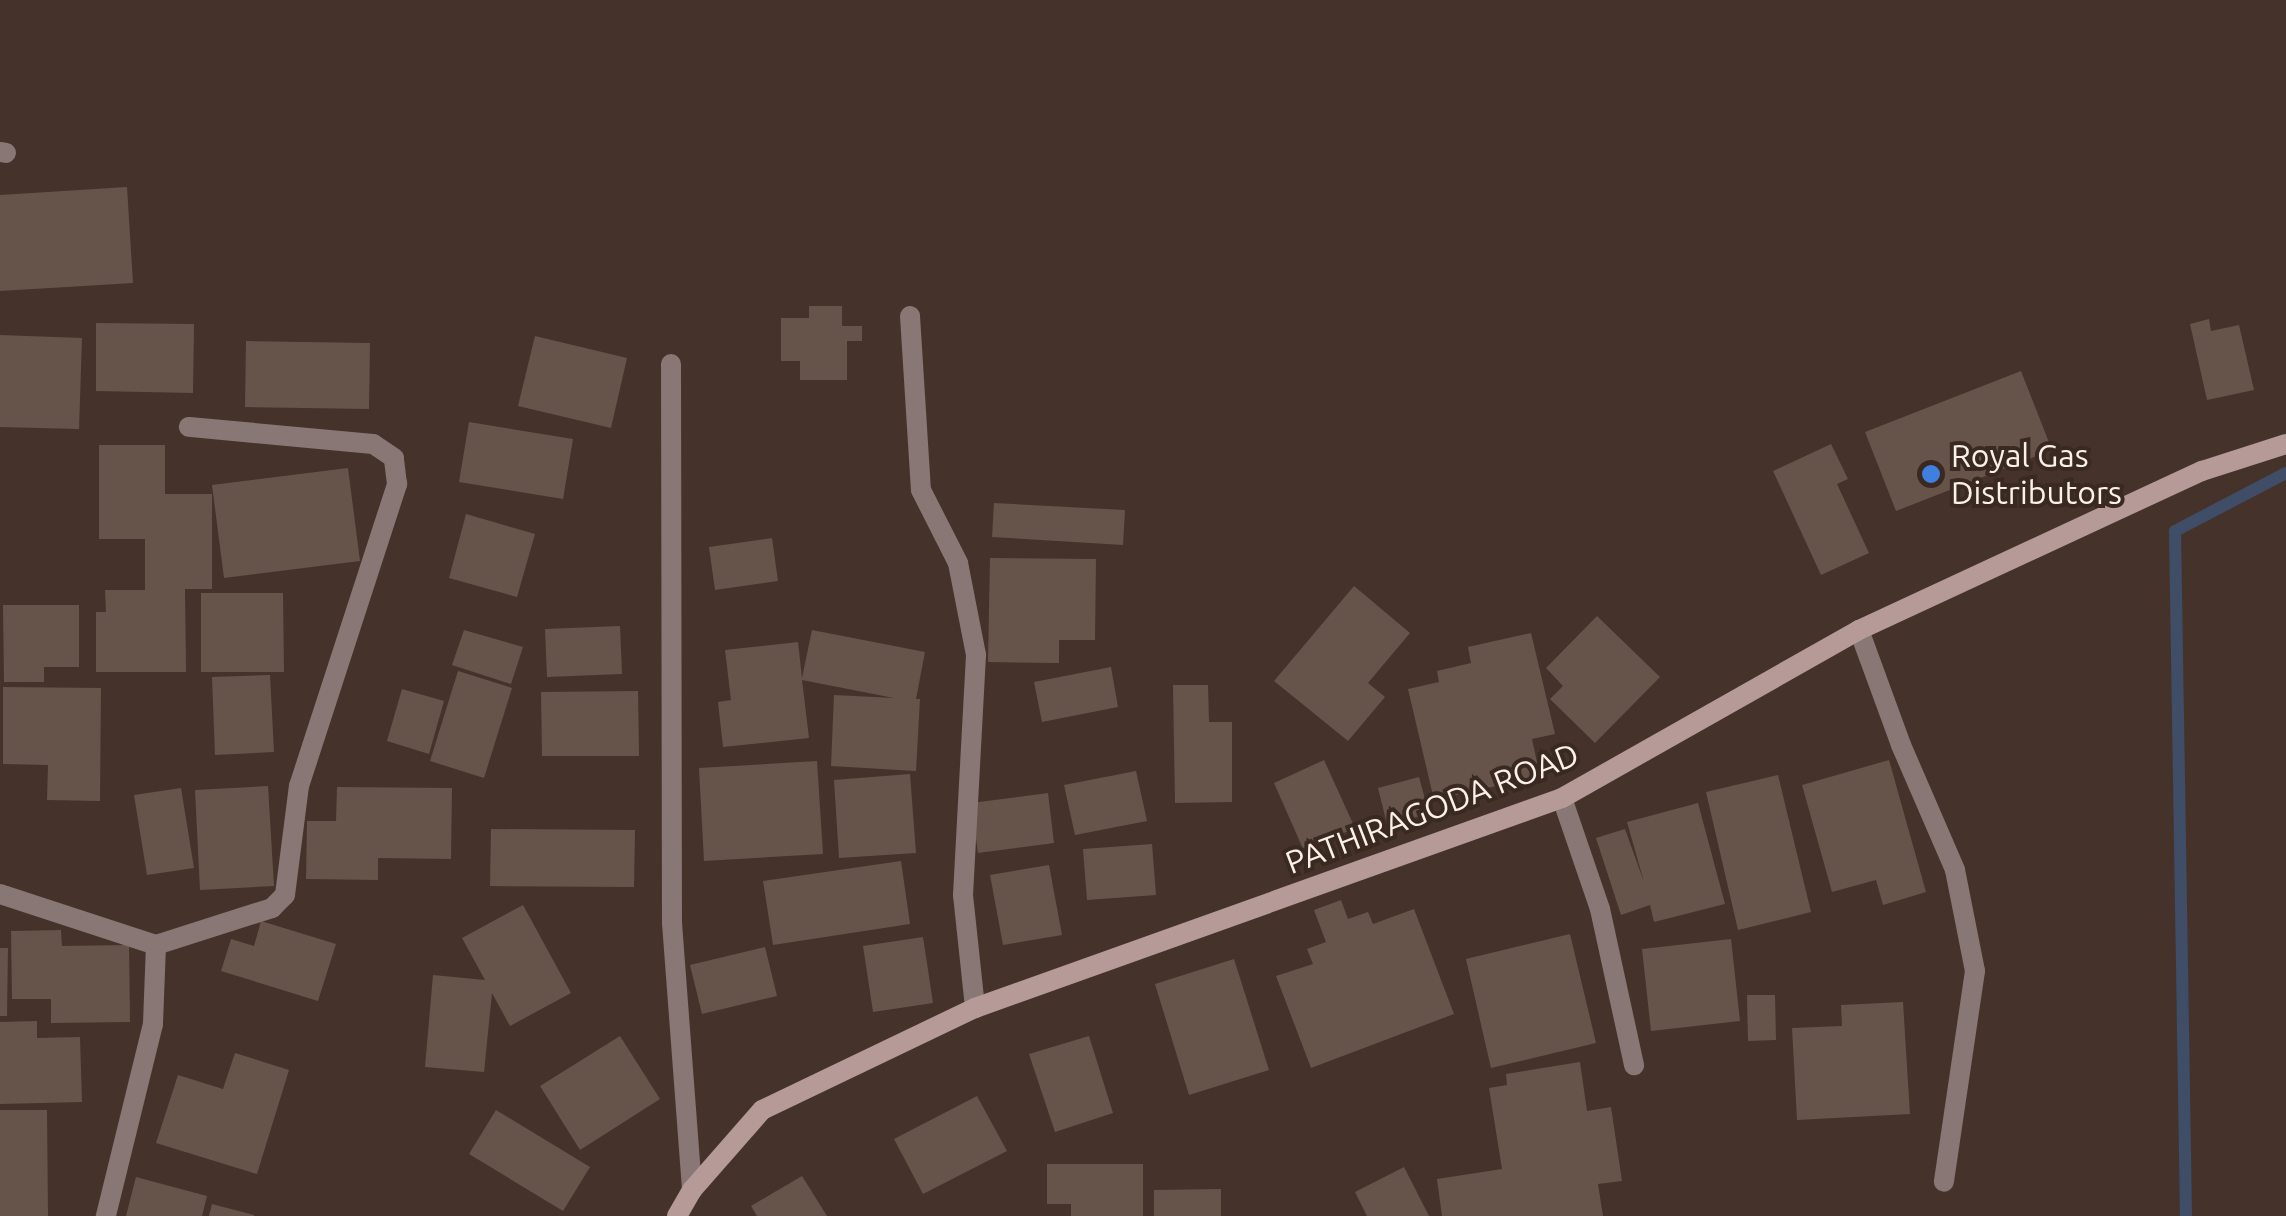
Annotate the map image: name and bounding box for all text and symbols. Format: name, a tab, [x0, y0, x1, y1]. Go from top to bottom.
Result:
place label: Royal Gas Distributors	[1951, 437, 2122, 512]
marker: Royal Gas Distributors	[1920, 463, 1942, 485]
street label: PATHIRAGODA ROAD	[1280, 734, 1584, 882]

